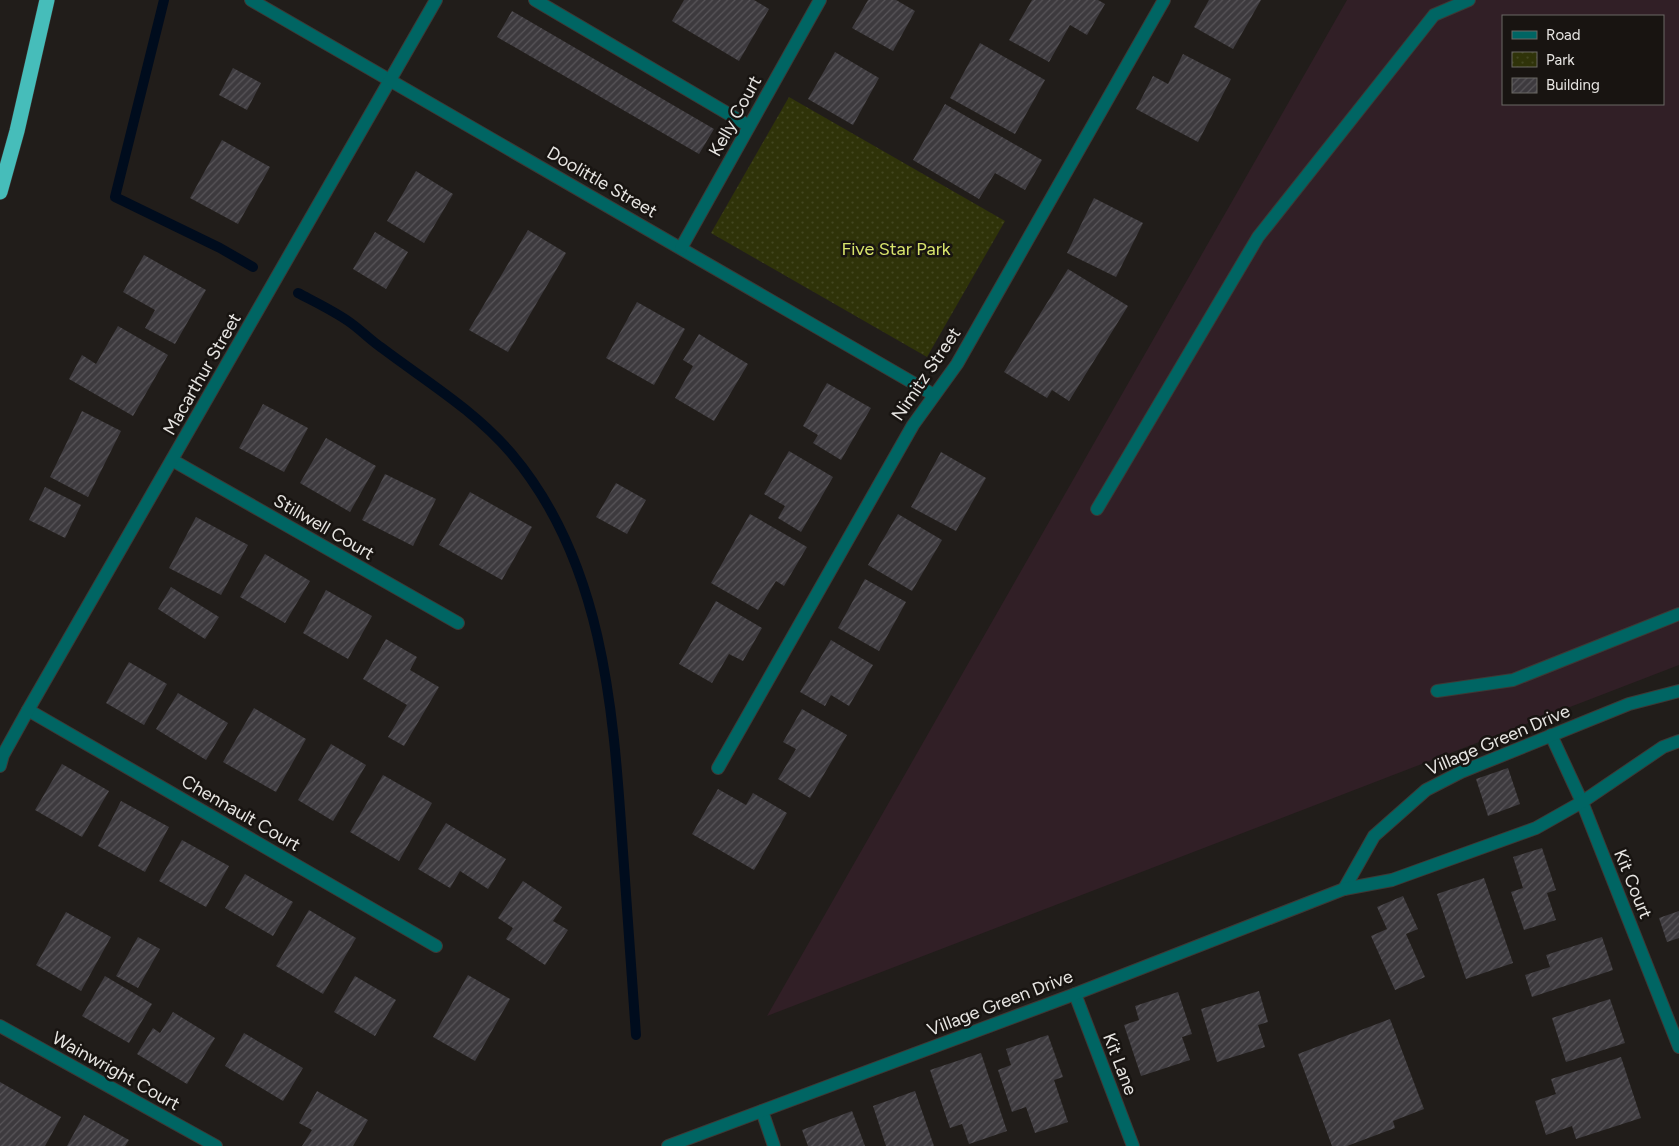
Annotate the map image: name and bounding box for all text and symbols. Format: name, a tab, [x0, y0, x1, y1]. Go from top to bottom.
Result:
legend	[1502, 15, 1664, 105]
text: Road	[1546, 26, 1581, 44]
text: Park	[1546, 51, 1575, 69]
street label: Kelly Court	[704, 72, 766, 160]
text: Building	[1546, 76, 1600, 94]
street label: Doolittle Street	[543, 142, 661, 223]
park label: Five Star Park	[841, 238, 951, 260]
street label: Macarthur Street	[158, 309, 246, 439]
street label: Nimitz Street	[887, 323, 965, 425]
street label: Stillwell Court	[270, 489, 378, 565]
street label: Village Green Drive	[1423, 700, 1573, 780]
street label: Chennault Court	[178, 770, 305, 856]
street label: Kit Court	[1609, 846, 1657, 922]
street label: Village Green Drive	[924, 965, 1076, 1041]
street label: Wainwright Court	[48, 1027, 184, 1115]
street label: Kit Lane	[1098, 1030, 1142, 1098]

